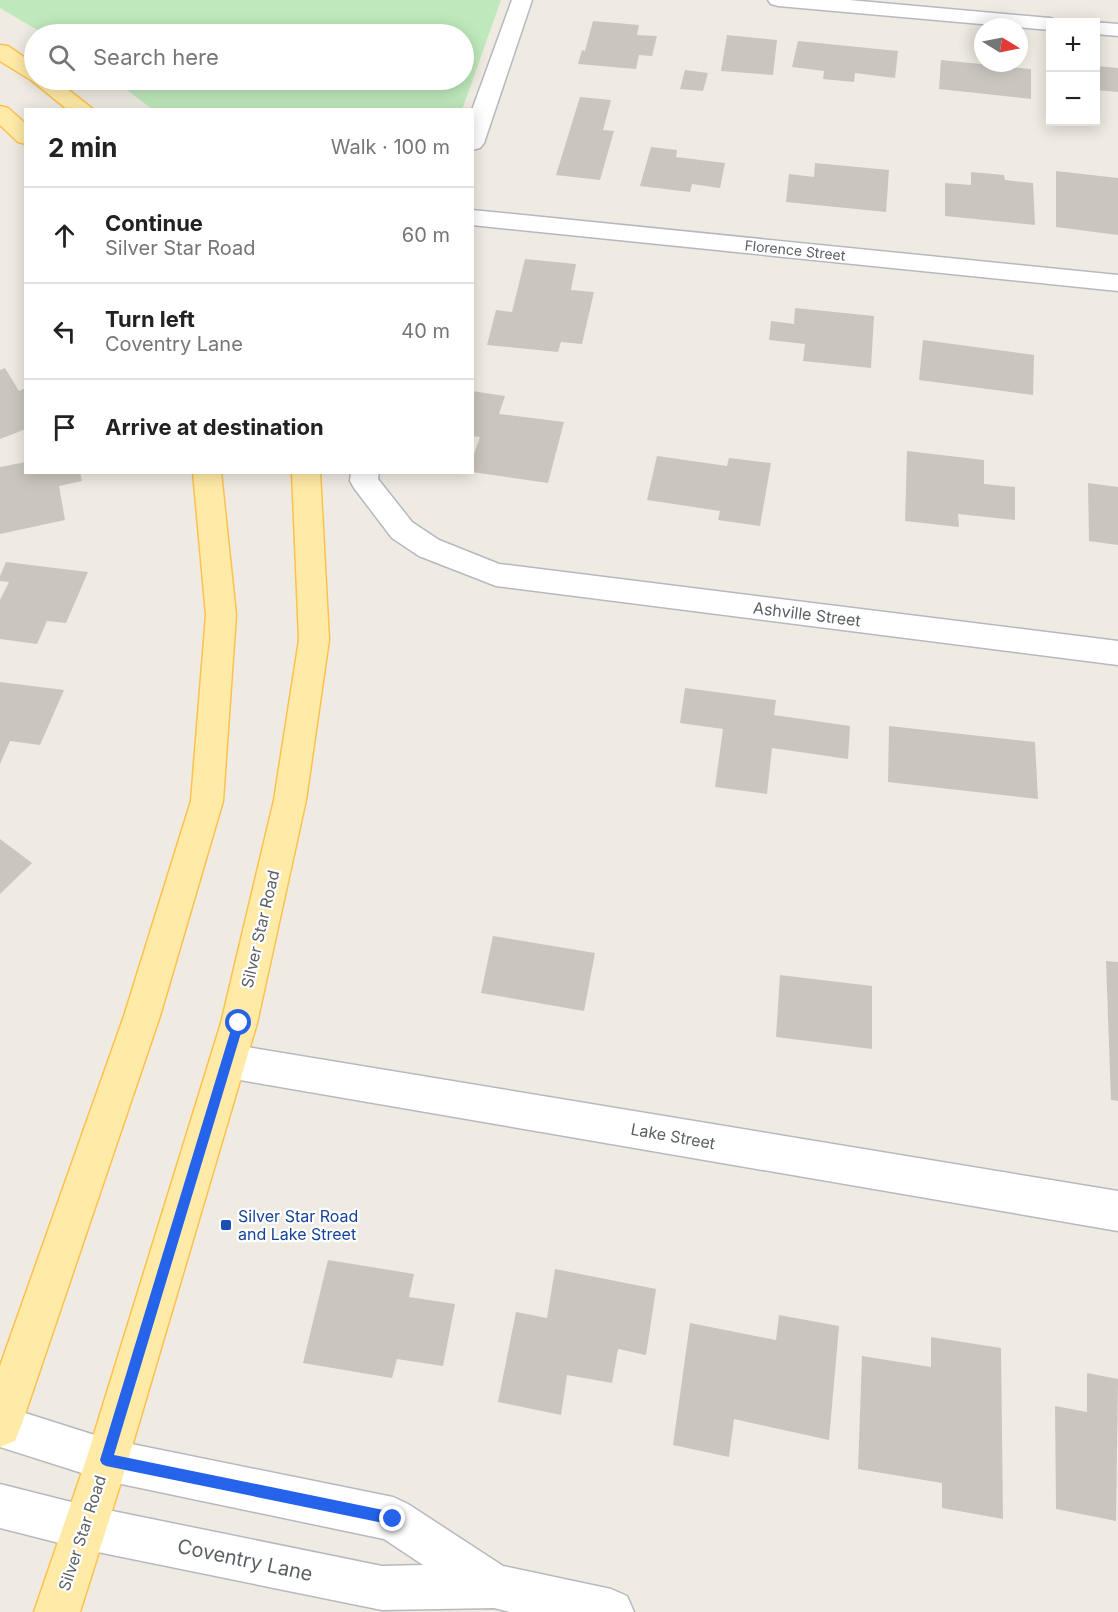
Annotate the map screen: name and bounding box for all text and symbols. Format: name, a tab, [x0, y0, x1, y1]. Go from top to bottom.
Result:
north arrow	[974, 18, 1028, 72]
map controls	[1046, 18, 1100, 126]
button: +	[1046, 18, 1100, 72]
search box	[24, 24, 474, 90]
icon: search	[45, 41, 78, 74]
text: Search here	[93, 44, 219, 70]
button: −	[1046, 72, 1100, 126]
text: 2 min	[48, 132, 118, 163]
text: Walk · 100 m	[331, 135, 450, 159]
text: Continue	[105, 210, 203, 236]
icon: ahead	[48, 219, 81, 252]
text: 60 m	[402, 223, 450, 247]
text: Silver Star Road	[105, 236, 255, 260]
street label: Florence Street	[744, 236, 847, 264]
text: Turn left	[105, 306, 195, 332]
icon: left	[48, 315, 81, 348]
text: 40 m	[401, 319, 450, 343]
text: Coventry Lane	[105, 332, 243, 356]
icon: arrive	[48, 411, 81, 444]
text: Arrive at destination	[105, 414, 324, 440]
street label: Ashville Street	[752, 597, 862, 631]
street label: Silver Star Road	[237, 868, 283, 990]
route start	[225, 1009, 251, 1035]
street label: Lake Street	[629, 1119, 717, 1153]
place label: Silver Star Road and Lake Street	[238, 1206, 358, 1244]
marker: Silver Star Road and Lake Street	[219, 1218, 233, 1232]
street label: Silver Star Road	[54, 1473, 110, 1593]
route end	[379, 1505, 405, 1531]
street label: Coventry Lane	[175, 1534, 315, 1586]

